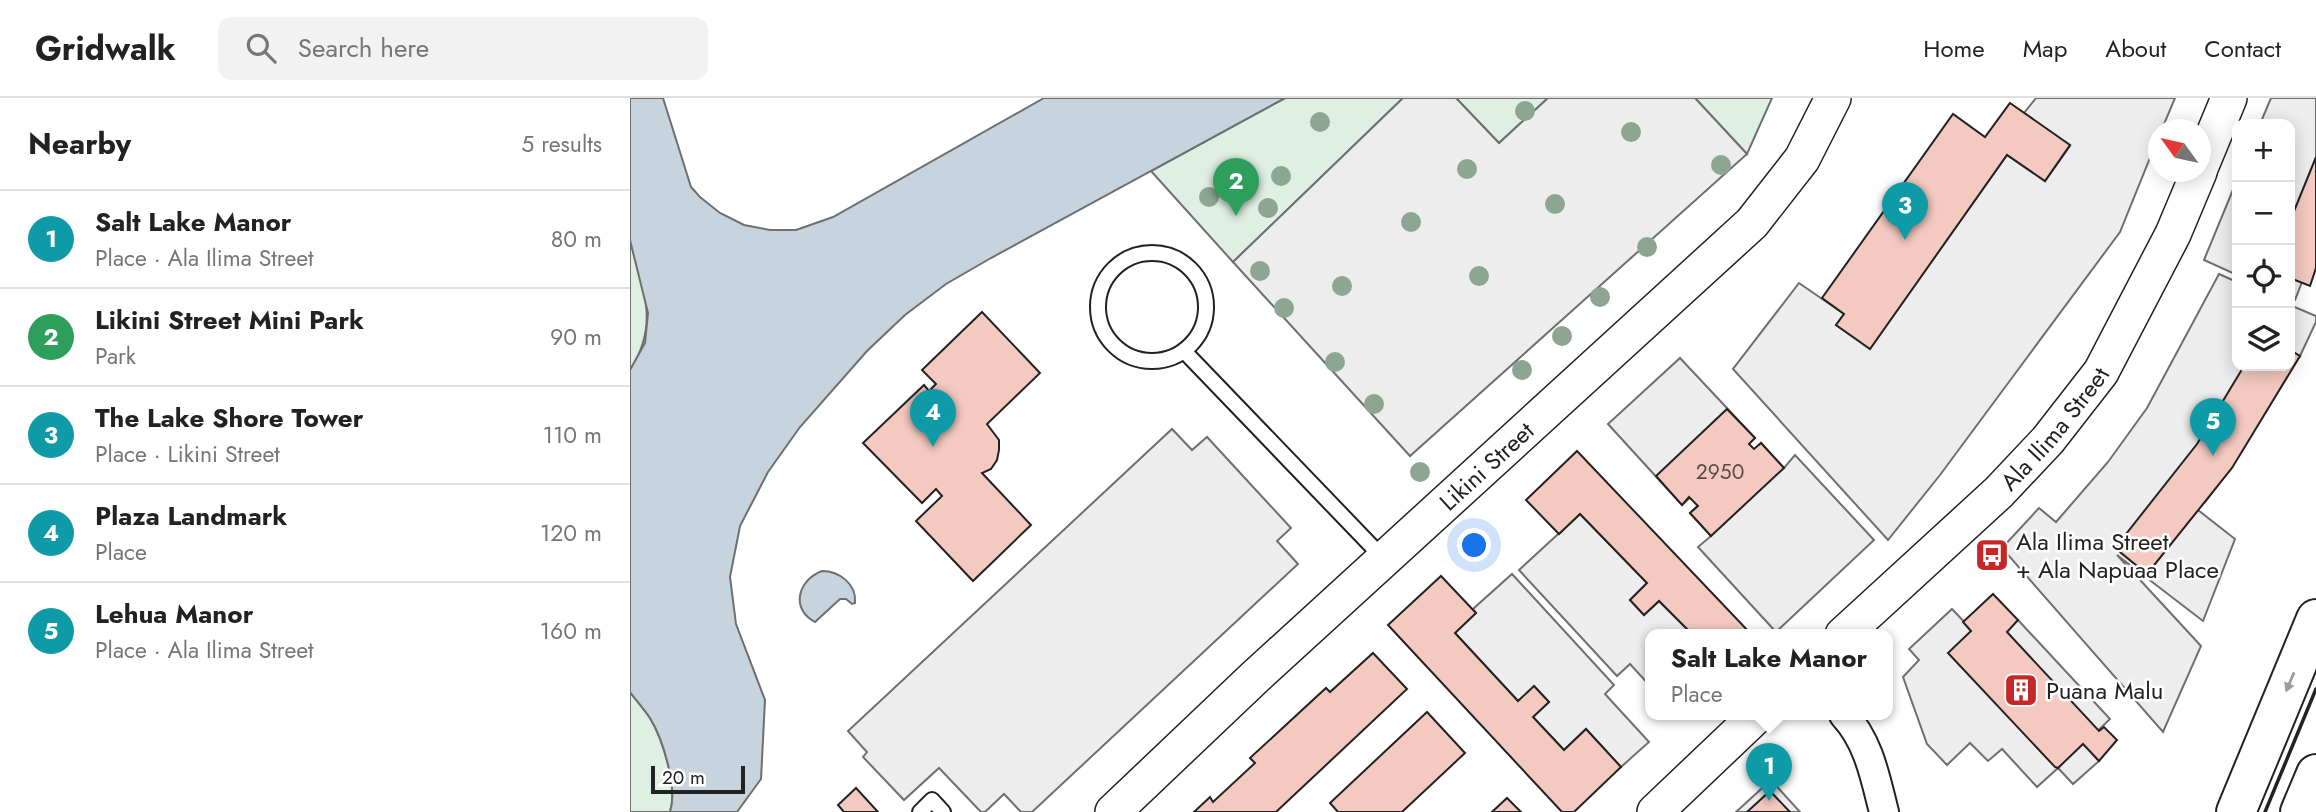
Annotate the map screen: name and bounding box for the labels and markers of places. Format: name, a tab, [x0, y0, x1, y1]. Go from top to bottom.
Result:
pin: 2	[1213, 158, 1259, 216]
pin: 3	[1882, 182, 1928, 240]
pin: 4	[910, 389, 956, 447]
pin: 5	[2190, 398, 2236, 456]
place label: Ala Ilima Street + Ala Napuaa Place	[2016, 524, 2219, 587]
bus stop icon: Ala Ilima Street + Ala Napuaa Place	[1973, 536, 2011, 574]
building icon: Puana Malu	[2002, 671, 2040, 709]
place label: Puana Malu	[2046, 673, 2163, 708]
pin: 1	[1746, 743, 1792, 801]

